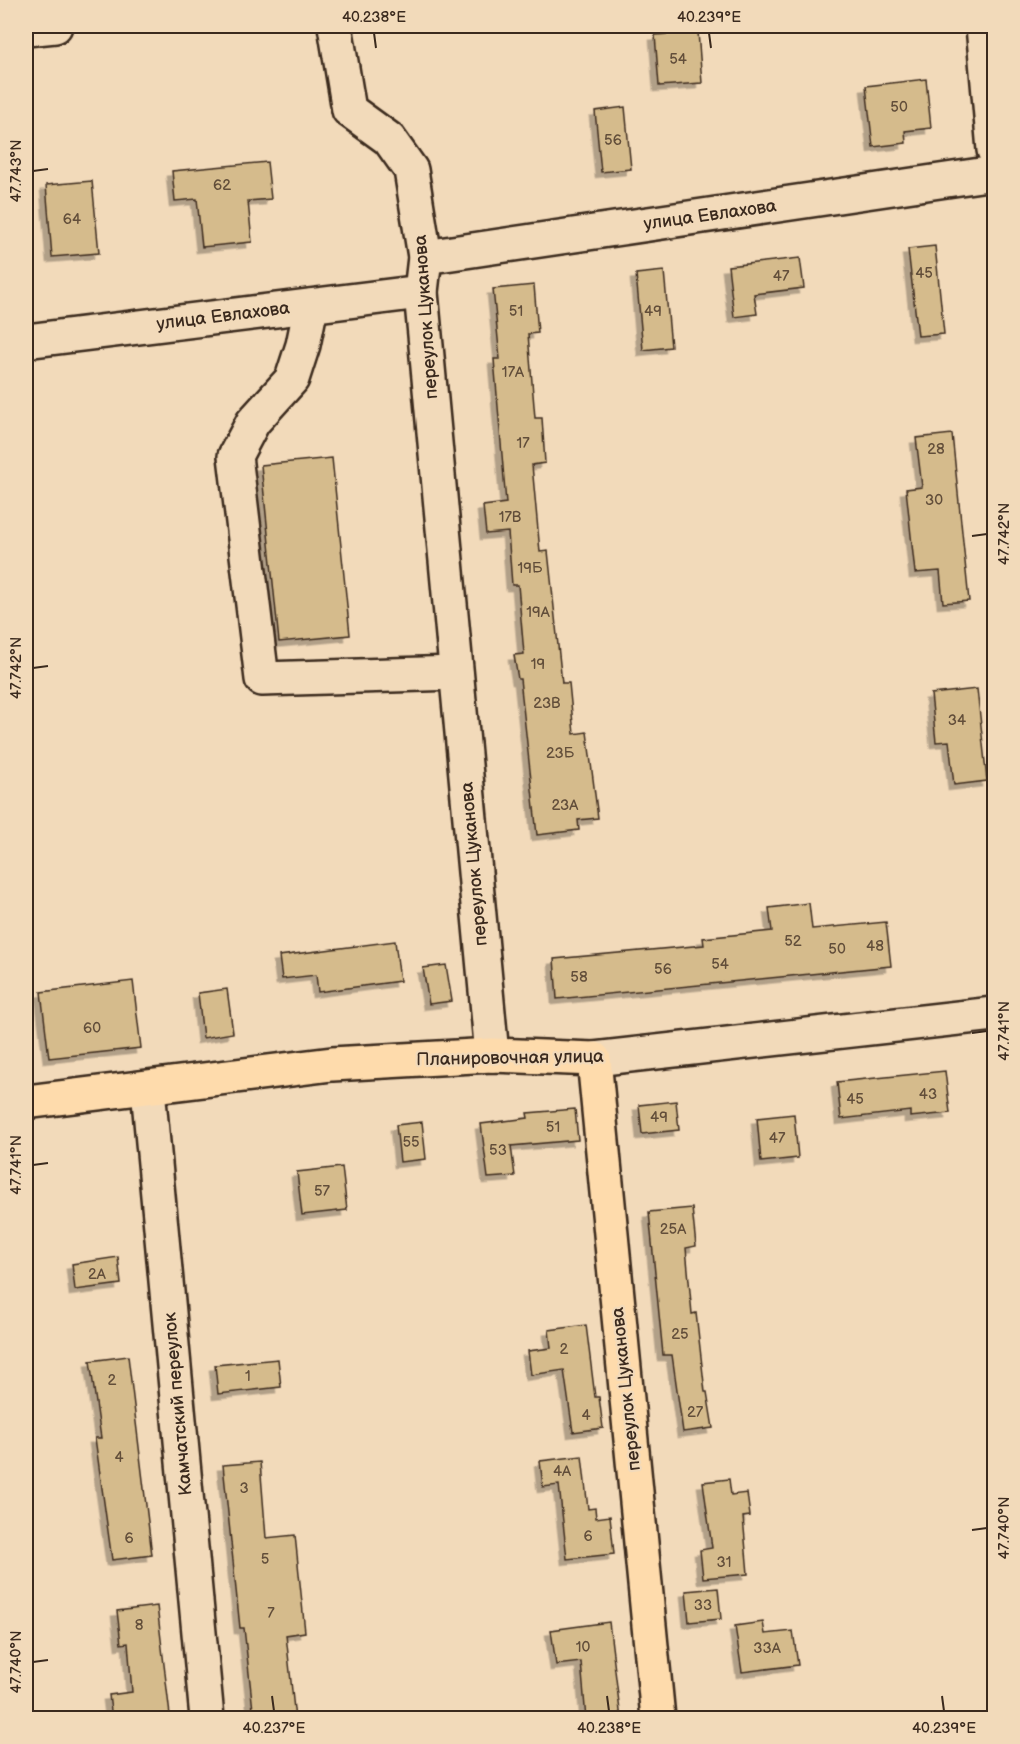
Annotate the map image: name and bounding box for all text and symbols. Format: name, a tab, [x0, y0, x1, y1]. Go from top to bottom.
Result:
text: 40.238°E	[342, 8, 406, 27]
text: 40.239°E	[677, 8, 741, 27]
house number: 54	[669, 50, 687, 69]
house number: 50	[890, 98, 908, 117]
house number: 56	[604, 131, 622, 150]
text: 47.743°N	[7, 139, 26, 203]
house number: 62	[213, 176, 231, 195]
street label: улица Евлахова	[642, 195, 778, 235]
house number: 64	[63, 210, 81, 229]
street label: переулок Цуканова	[410, 234, 442, 400]
house number: 45	[915, 264, 933, 283]
house number: 47	[773, 267, 790, 286]
street label: улица Евлахова	[155, 297, 291, 335]
house number: 51	[509, 302, 523, 321]
house number: 49	[644, 302, 662, 321]
house number: 17А	[502, 363, 525, 382]
house number: 17	[516, 434, 530, 453]
house number: 28	[927, 440, 945, 459]
house number: 30	[925, 491, 943, 510]
text: 47.742°N	[995, 503, 1014, 565]
house number: 17В	[499, 508, 522, 527]
house number: 19Б	[518, 559, 543, 578]
house number: 19А	[526, 603, 551, 622]
text: 47.742°N	[7, 637, 26, 699]
house number: 19	[531, 655, 545, 674]
house number: 23В	[533, 694, 561, 713]
house number: 34	[948, 711, 966, 730]
house number: 23Б	[546, 744, 575, 763]
street label: переулок Цуканова	[456, 781, 492, 947]
house number: 23А	[552, 796, 579, 815]
house number: 52	[784, 932, 802, 951]
house number: 48	[866, 937, 884, 956]
house number: 50	[828, 940, 846, 959]
house number: 54	[711, 955, 729, 974]
house number: 56	[654, 960, 672, 979]
house number: 58	[570, 968, 588, 987]
text: 47.741°N	[995, 1001, 1014, 1061]
house number: 60	[83, 1019, 101, 1038]
street label: Планировочная улица	[416, 1046, 604, 1070]
house number: 43	[919, 1085, 937, 1104]
house number: 45	[846, 1090, 864, 1109]
house number: 49	[650, 1108, 668, 1127]
house number: 51	[546, 1118, 560, 1137]
house number: 47	[769, 1129, 786, 1148]
house number: 55	[402, 1133, 420, 1152]
text: 47.741°N	[7, 1135, 26, 1195]
house number: 53	[489, 1141, 507, 1160]
house number: 57	[314, 1182, 331, 1201]
house number: 25А	[660, 1220, 687, 1239]
house number: 2А	[88, 1265, 107, 1284]
street label: переулок Цуканова	[607, 1306, 645, 1472]
street label: Камчатский переулок	[159, 1311, 196, 1496]
house number: 25	[671, 1325, 689, 1344]
house number: 2	[560, 1340, 569, 1359]
house number: 1	[245, 1367, 251, 1386]
house number: 2	[108, 1371, 117, 1390]
house number: 27	[687, 1403, 704, 1422]
house number: 4	[581, 1406, 591, 1425]
house number: 4	[114, 1448, 124, 1467]
house number: 4А	[553, 1462, 572, 1481]
house number: 3	[239, 1479, 249, 1498]
text: 47.740°N	[995, 1497, 1014, 1559]
house number: 6	[583, 1527, 593, 1546]
house number: 6	[124, 1529, 134, 1548]
house number: 5	[261, 1550, 269, 1569]
house number: 31	[716, 1553, 732, 1572]
house number: 33	[694, 1596, 712, 1615]
house number: 7	[267, 1604, 275, 1623]
house number: 8	[135, 1616, 144, 1635]
text: 47.740°N	[7, 1631, 26, 1693]
house number: 10	[576, 1638, 590, 1657]
house number: 33А	[753, 1639, 782, 1658]
text: 40.237°E	[243, 1719, 306, 1738]
text: 40.238°E	[577, 1719, 641, 1738]
text: 40.239°E	[912, 1719, 976, 1738]

